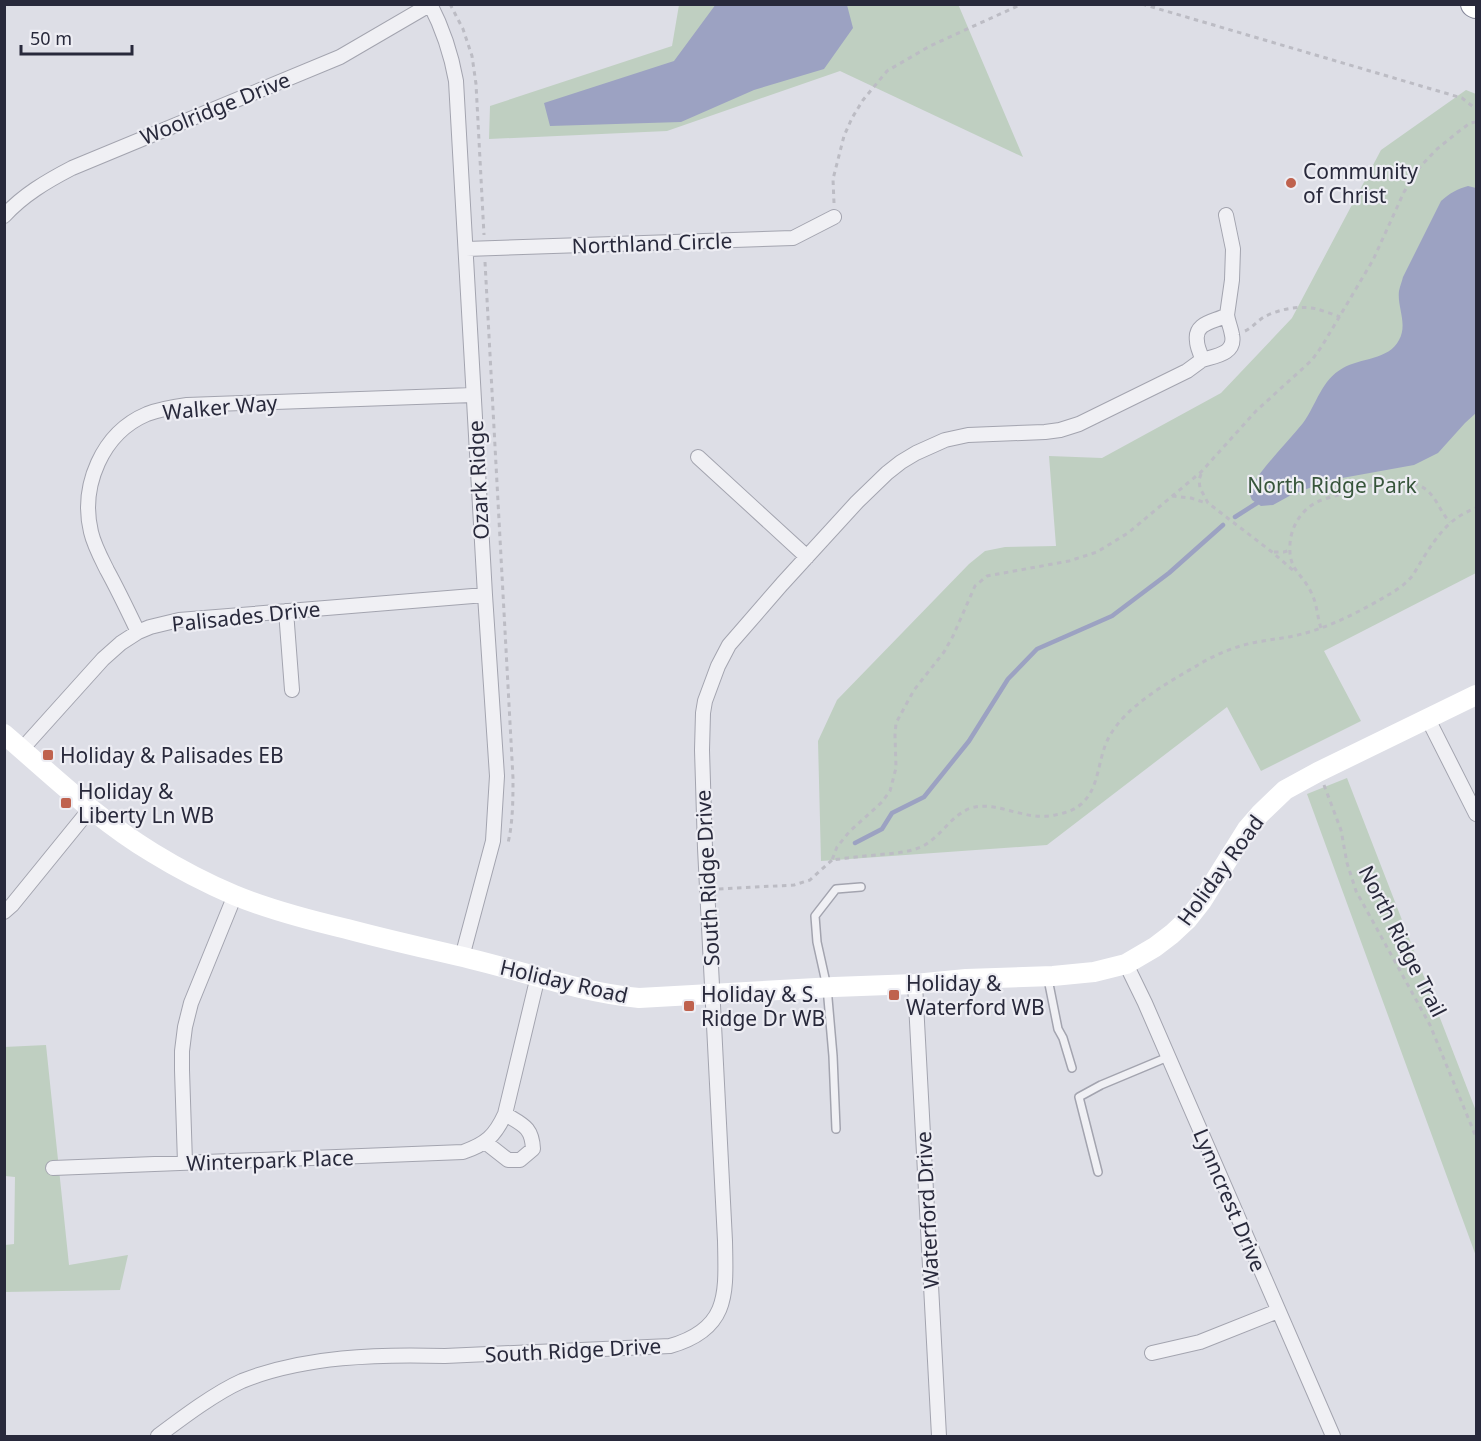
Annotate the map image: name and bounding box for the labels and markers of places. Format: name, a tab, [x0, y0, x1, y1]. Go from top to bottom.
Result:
place label: Community of Christ	[1303, 157, 1418, 209]
marker: Community of Christ	[1284, 176, 1298, 190]
place label: Holiday & Palisades EB	[60, 741, 284, 769]
marker: Holiday & Palisades EB	[41, 748, 55, 762]
place label: Holiday & Liberty Ln WB	[78, 777, 214, 829]
marker: Holiday & Liberty Ln WB	[59, 796, 73, 810]
place label: Holiday & Waterford WB	[906, 969, 1045, 1021]
place label: Holiday & S. Ridge Dr WB	[701, 980, 825, 1032]
marker: Holiday & Waterford WB	[887, 988, 901, 1002]
marker: Holiday & S. Ridge Dr WB	[682, 999, 696, 1013]

